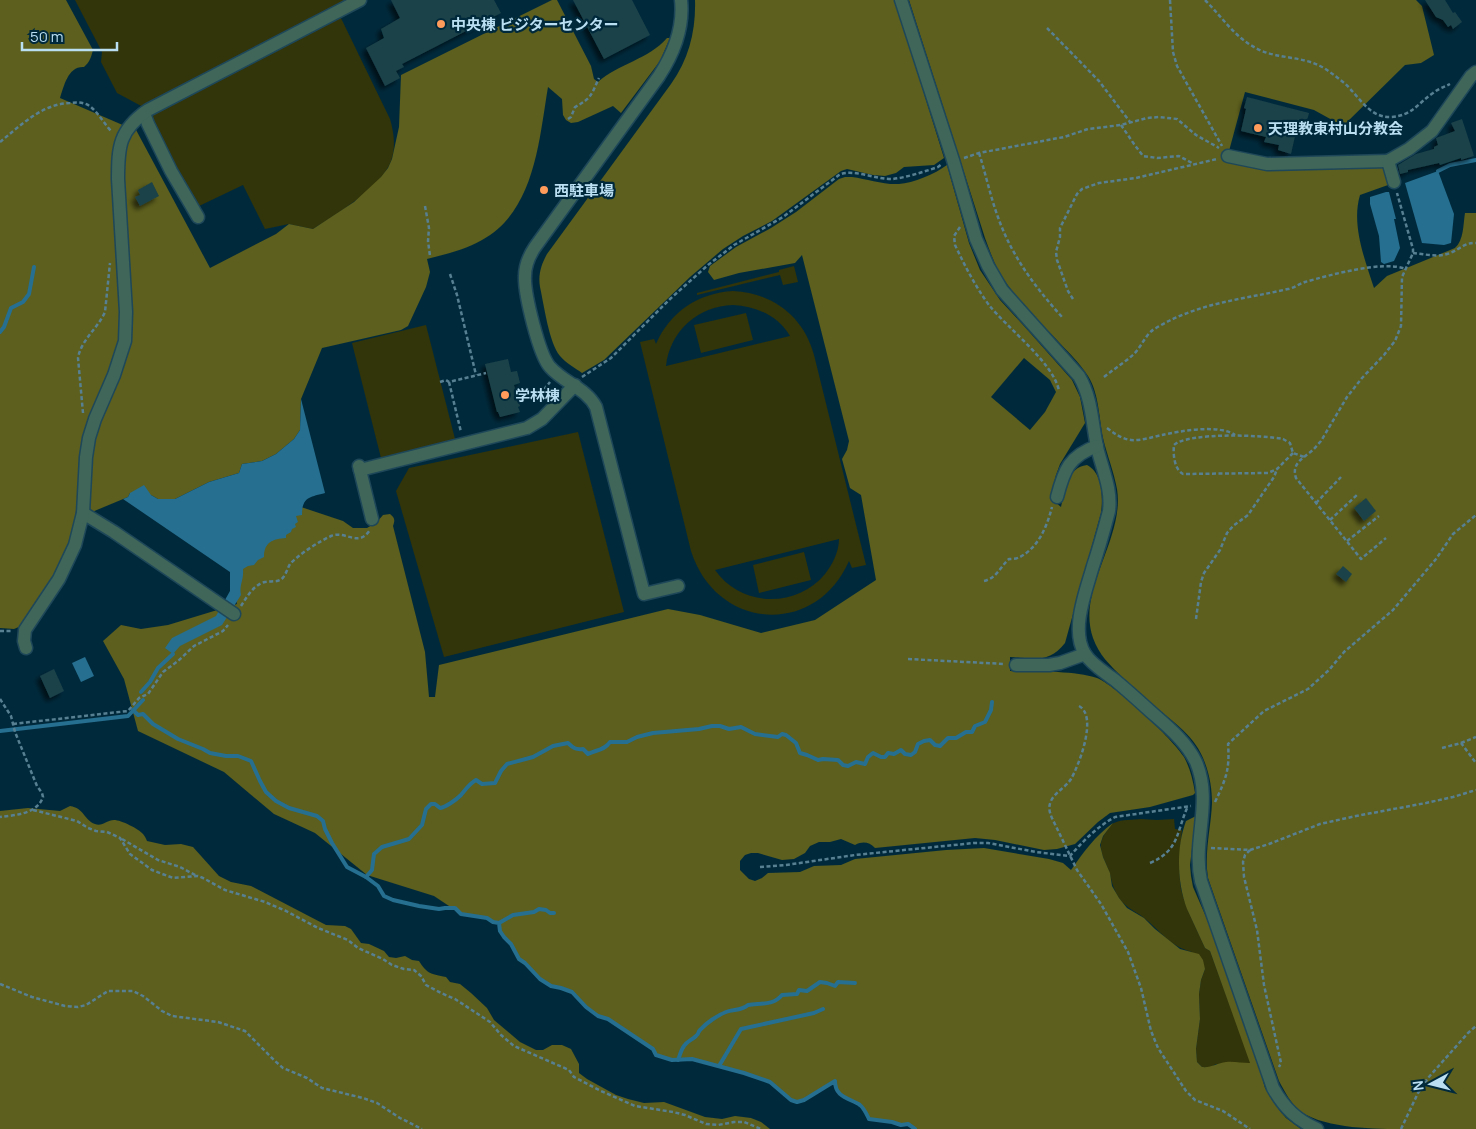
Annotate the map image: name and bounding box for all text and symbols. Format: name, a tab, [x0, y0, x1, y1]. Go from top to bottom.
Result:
place label: 中央棟 ビジターセンター	[451, 14, 619, 35]
marker: 中央棟 ビジターセンター	[435, 18, 447, 30]
scale bar	[22, 20, 118, 52]
text: 50 m	[30, 26, 64, 47]
place label: 天理教東村山分教会	[1268, 118, 1403, 139]
marker: 天理教東村山分教会	[1252, 122, 1264, 134]
place label: 西駐車場	[554, 180, 614, 201]
marker: 西駐車場	[538, 184, 550, 196]
place label: 学林棟	[515, 385, 560, 406]
marker: 学林棟	[499, 389, 511, 401]
north arrow	[1406, 1059, 1456, 1109]
text: N	[1408, 1079, 1428, 1092]

